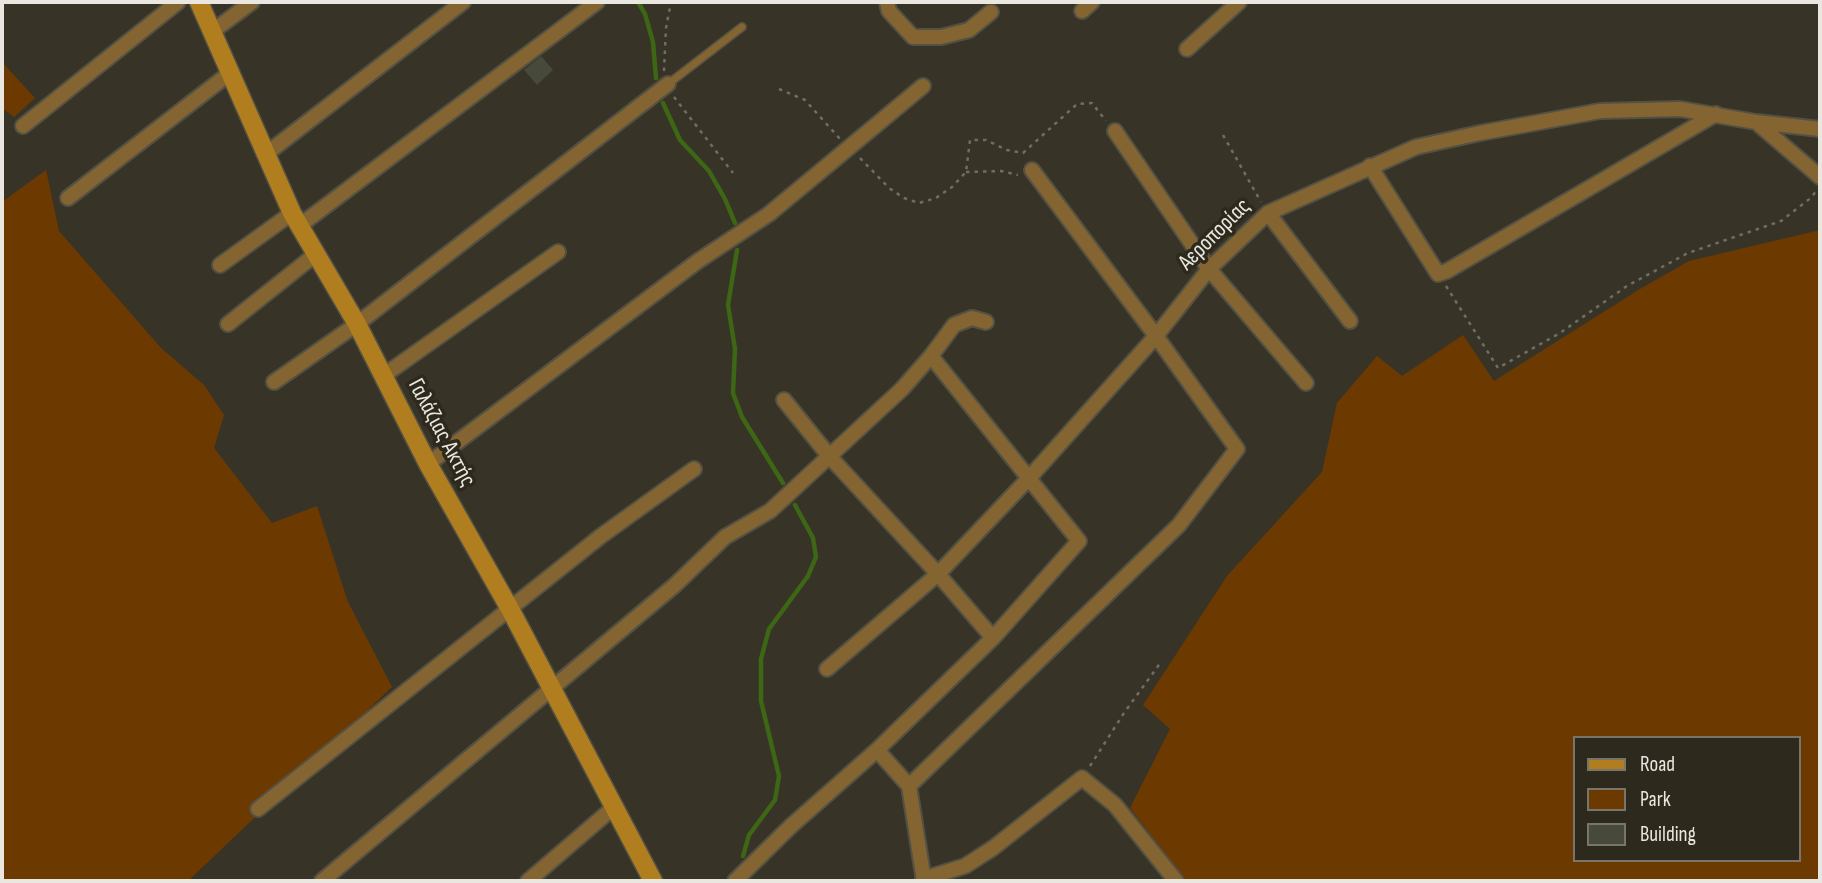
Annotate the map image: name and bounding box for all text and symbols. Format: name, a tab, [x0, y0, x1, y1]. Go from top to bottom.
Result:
street label: Αεροπορίας	[1173, 193, 1257, 277]
street label: Γαλάζιας Ακτής	[401, 374, 481, 492]
legend	[1574, 736, 1801, 862]
text: Road	[1640, 752, 1675, 777]
text: Park	[1640, 787, 1671, 812]
text: Building	[1640, 822, 1696, 847]

